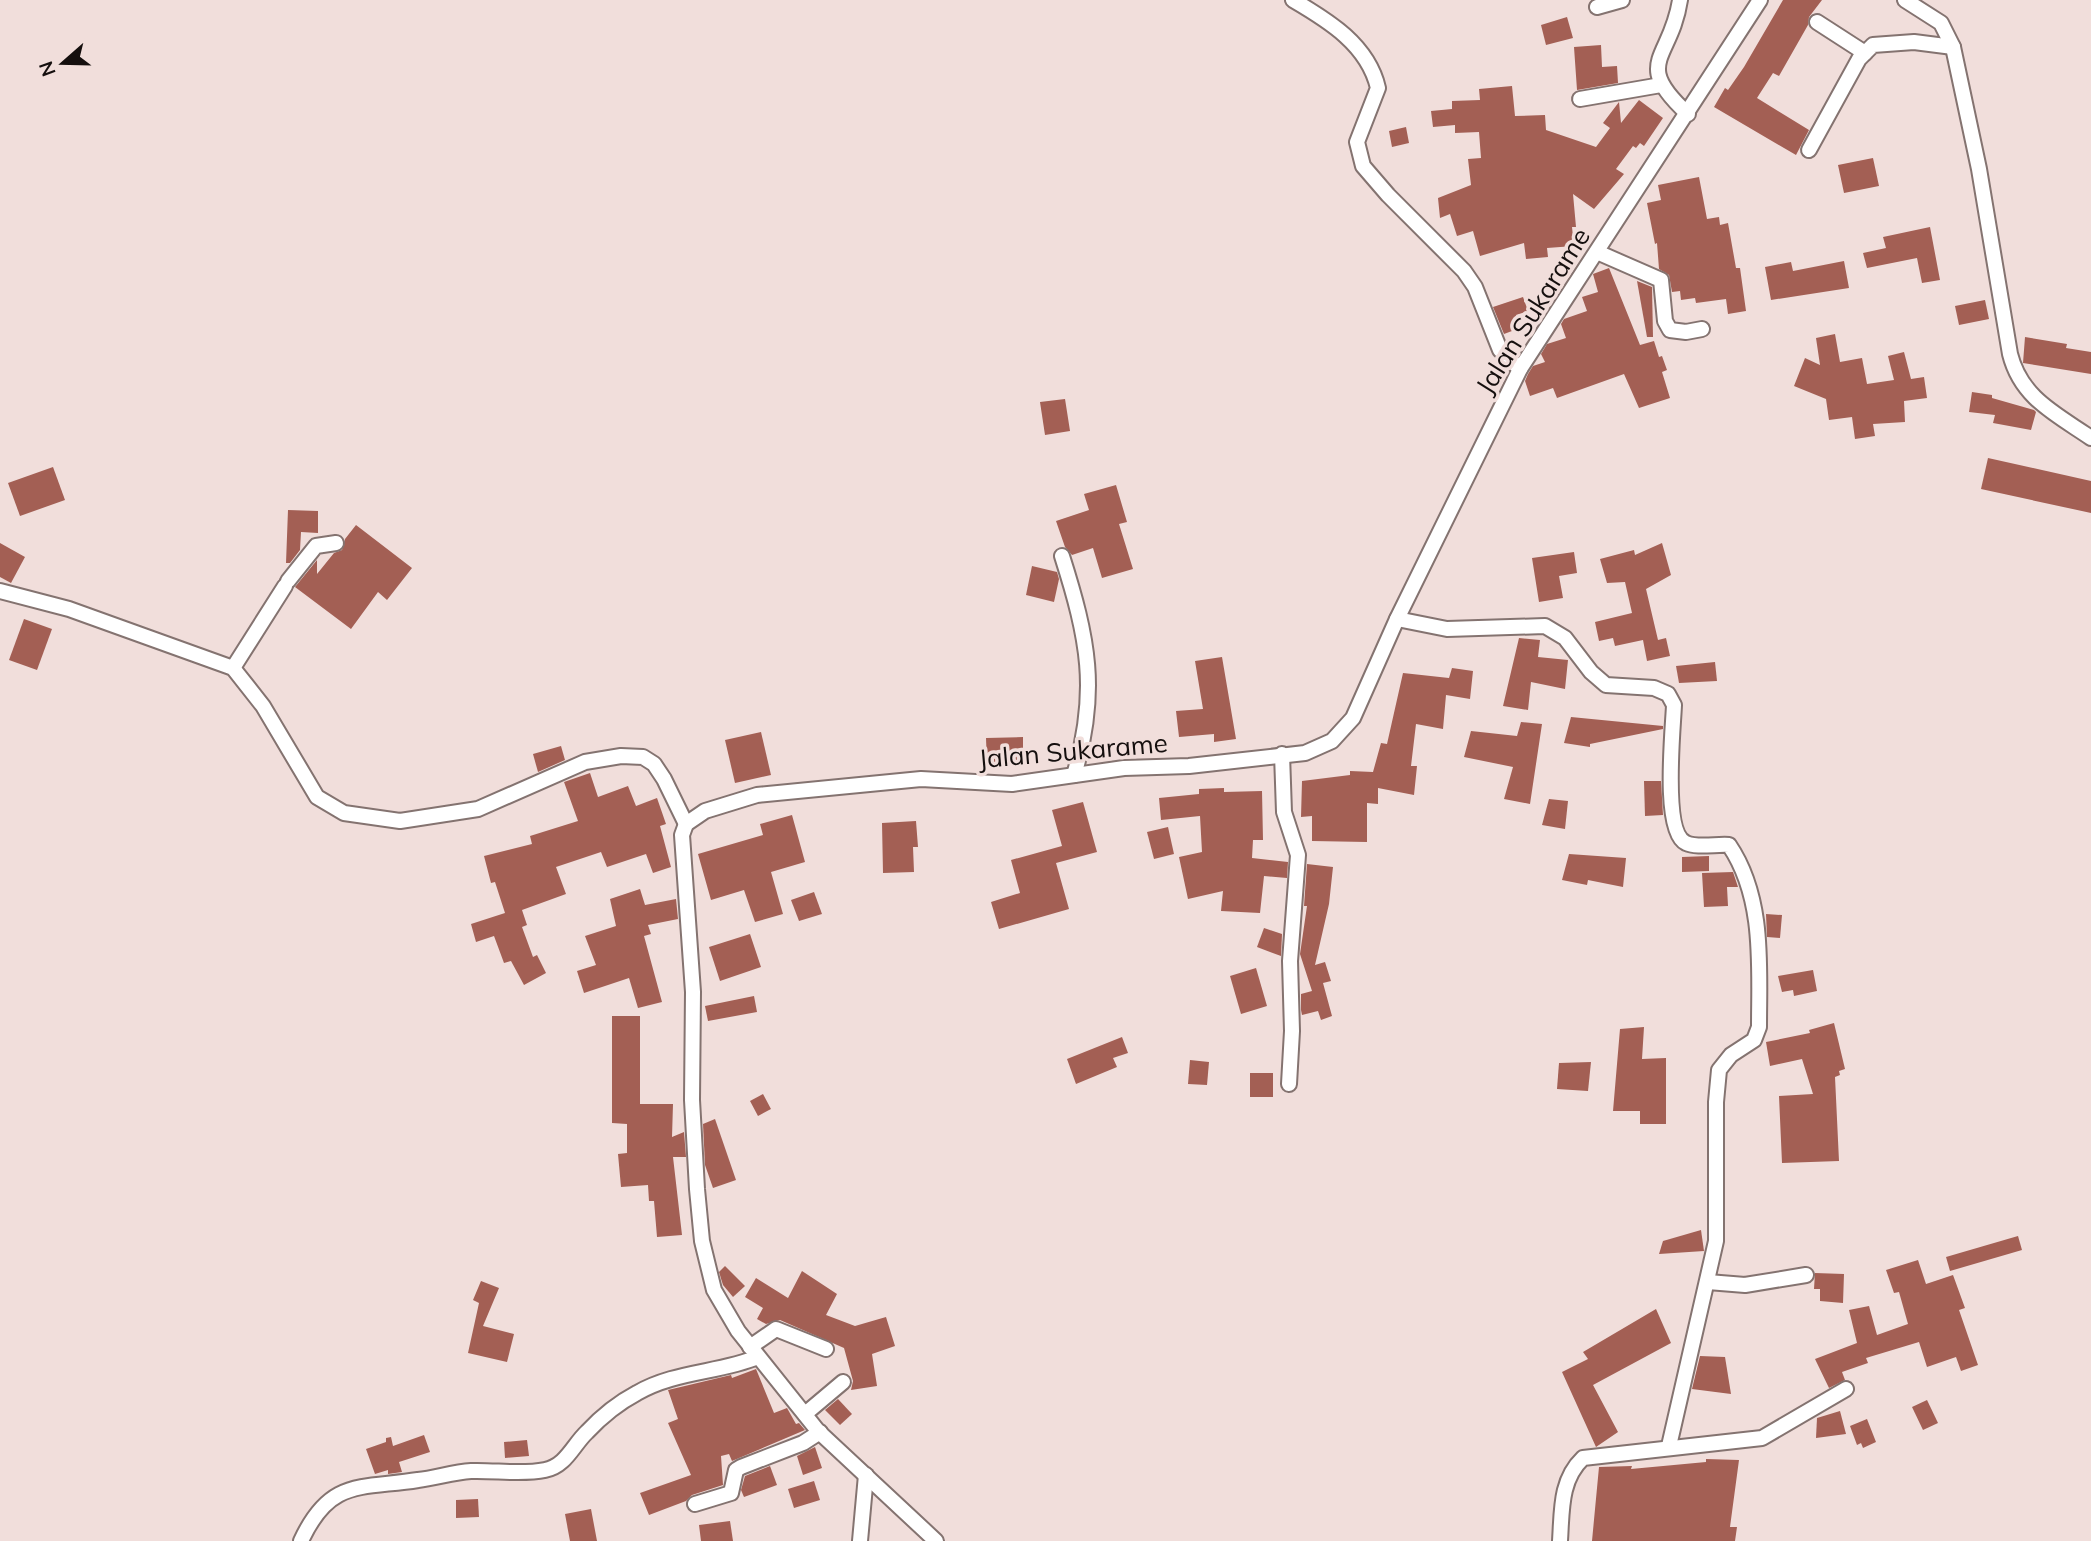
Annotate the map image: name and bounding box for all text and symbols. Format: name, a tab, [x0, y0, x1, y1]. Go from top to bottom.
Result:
north arrow	[28, 28, 98, 98]
text: N	[33, 58, 61, 80]
street label: Jalan Sukarame	[1468, 221, 1597, 400]
street label: Jalan Sukarame	[977, 726, 1169, 775]

